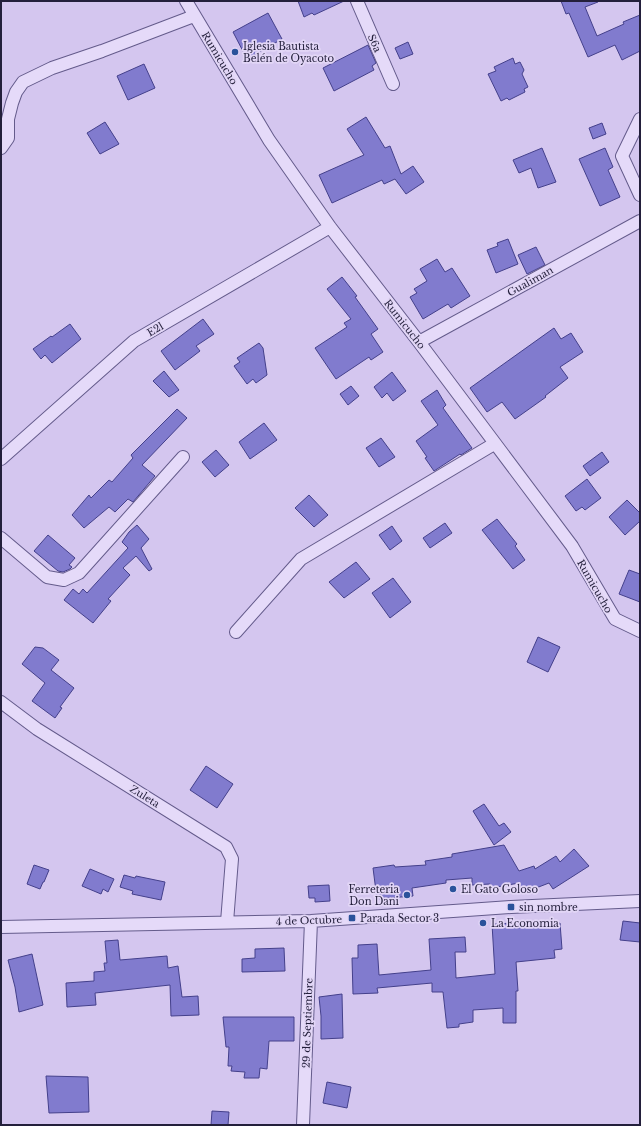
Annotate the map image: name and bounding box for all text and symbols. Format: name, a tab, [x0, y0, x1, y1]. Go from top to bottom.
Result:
street label: Rumicucho	[199, 29, 241, 88]
street label: S6a	[365, 32, 384, 55]
place label: Iglesia Bautista Belén de Oyacoto	[243, 40, 334, 65]
marker: Iglesia Bautista Belén de Oyacoto	[230, 47, 240, 57]
street label: Gualiman	[505, 263, 556, 299]
street label: Rumicucho	[381, 297, 428, 352]
street label: E2l	[145, 320, 166, 339]
street label: Rumicucho	[574, 557, 615, 616]
street label: Zuleta	[127, 782, 162, 811]
place label: Ferreteria Don Dani	[349, 883, 400, 908]
place label: El Gato Goloso	[461, 883, 538, 896]
marker: El Gato Goloso	[448, 884, 458, 894]
marker: Ferreteria Don Dani	[402, 890, 412, 900]
place label: sin nombre	[519, 901, 578, 914]
marker: sin nombre	[506, 902, 516, 912]
place label: Parada Sector 3	[360, 912, 439, 925]
street label: 4 de Octubre	[276, 913, 343, 928]
marker: Parada Sector 3	[347, 913, 357, 923]
place label: La Economia	[491, 917, 559, 930]
marker: La Economia	[478, 918, 488, 928]
street label: 29 de Septiembre	[299, 977, 316, 1068]

